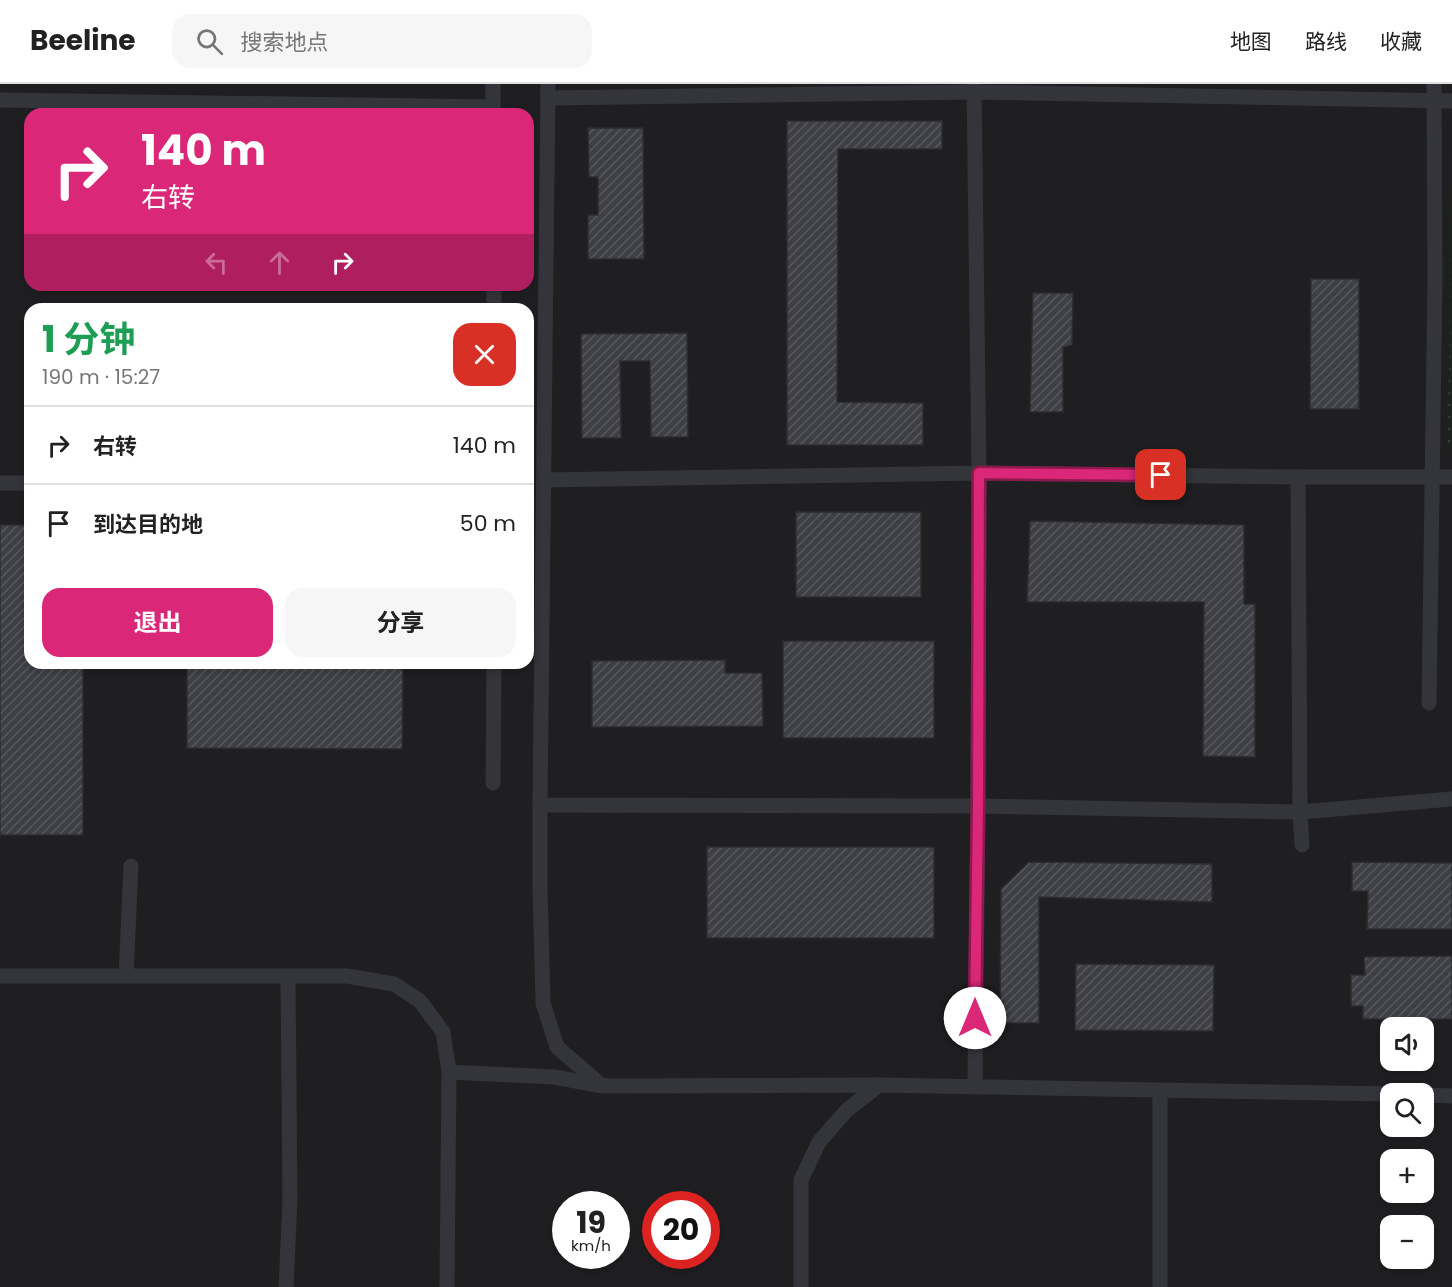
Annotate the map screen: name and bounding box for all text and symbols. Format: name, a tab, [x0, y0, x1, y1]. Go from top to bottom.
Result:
search box	[172, 14, 592, 68]
text: Beeline	[30, 21, 136, 60]
icon: search	[193, 25, 226, 58]
text: 搜索地点	[241, 27, 329, 58]
text: 地图	[1230, 27, 1272, 56]
text: 路线	[1305, 27, 1347, 56]
text: 收藏	[1380, 27, 1422, 56]
text: 140 m	[141, 121, 266, 180]
icon: right	[42, 132, 120, 210]
text: 右转	[141, 179, 195, 216]
icon: left	[200, 246, 233, 279]
icon: ahead	[263, 246, 296, 279]
icon: right	[326, 246, 359, 279]
text: 1 分钟	[42, 314, 135, 365]
button: close	[453, 323, 516, 386]
text: 190 m · 15:27	[42, 363, 160, 391]
icon: right	[42, 429, 75, 462]
text: 140 m	[453, 430, 516, 461]
text: 右转	[93, 431, 137, 462]
pin	[1135, 449, 1186, 500]
icon: arrive	[1144, 458, 1177, 491]
icon: arrive	[42, 507, 75, 540]
text: 50 m	[460, 508, 516, 539]
text: 到达目的地	[93, 509, 203, 540]
button: 退出	[42, 588, 273, 657]
button: 分享	[285, 588, 516, 657]
position arrow	[943, 986, 1007, 1050]
map controls	[1380, 1017, 1434, 1269]
button: sound	[1380, 1017, 1434, 1071]
button: search	[1380, 1083, 1434, 1137]
button: +	[1380, 1149, 1434, 1203]
speed limit sign: 20	[642, 1191, 720, 1269]
text: 19	[576, 1201, 606, 1244]
button: −	[1380, 1215, 1434, 1269]
text: km/h	[571, 1235, 611, 1256]

